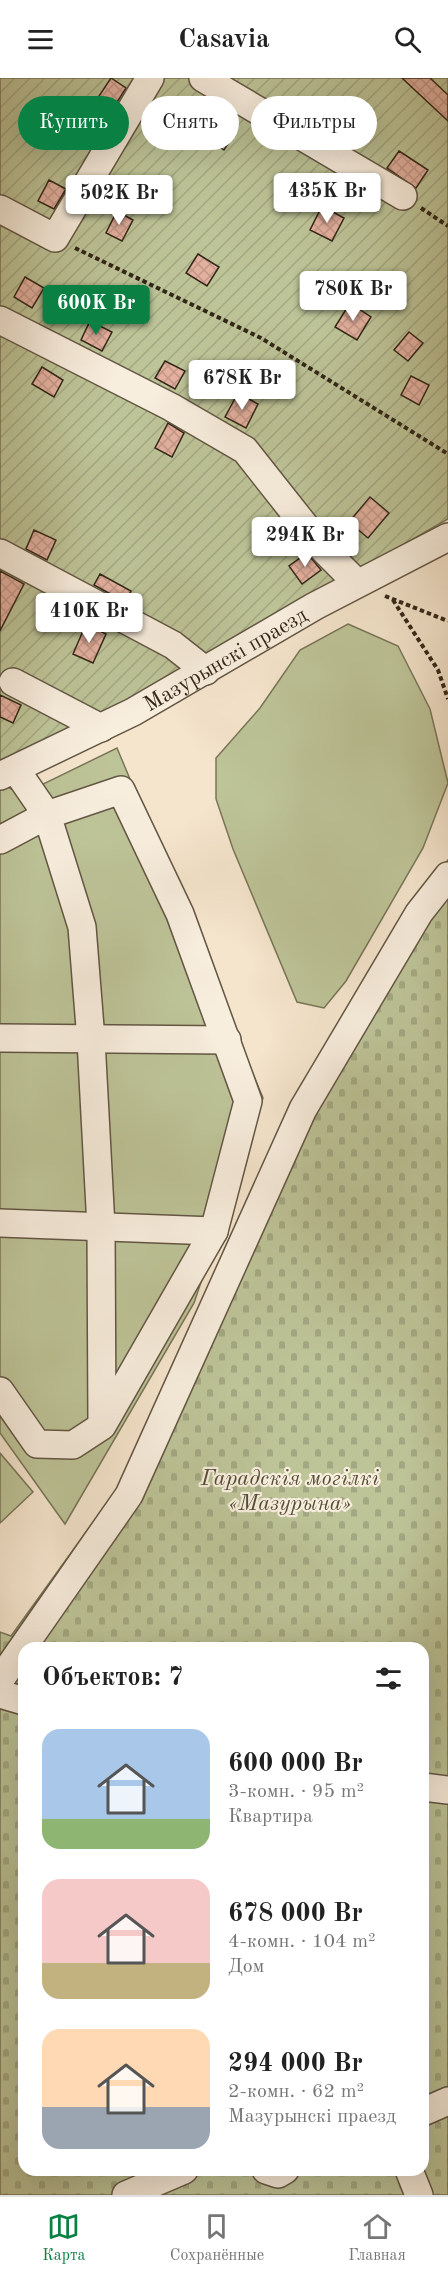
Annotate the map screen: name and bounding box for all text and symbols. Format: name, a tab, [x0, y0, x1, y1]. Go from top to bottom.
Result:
icon: menu	[24, 23, 57, 56]
icon: search	[391, 23, 424, 56]
text: Casavia	[178, 26, 270, 53]
chip: Купить	[18, 96, 129, 150]
chip: Снять	[141, 96, 239, 150]
chip: Фильтры	[251, 96, 377, 150]
pin: 435K Br	[272, 173, 382, 224]
pin: 502K Br	[64, 175, 174, 226]
text: 435K Br	[288, 182, 366, 202]
text: 502K Br	[80, 184, 158, 204]
pin: 780K Br	[298, 271, 408, 322]
text: 780K Br	[314, 280, 392, 300]
pin: 600K Br	[41, 285, 151, 336]
text: 600K Br	[57, 294, 135, 314]
pin: 678K Br	[187, 360, 297, 411]
text: 678K Br	[203, 369, 281, 389]
pin: 294K Br	[250, 517, 360, 568]
text: 294K Br	[266, 526, 344, 546]
pin: 410K Br	[34, 593, 144, 644]
text: 410K Br	[50, 602, 128, 622]
street label: Мазурынскі праезд	[140, 604, 312, 716]
park label: Гарадскія могілкі «Мазурына»	[200, 1468, 380, 1515]
icon: filters	[372, 1662, 405, 1695]
text: Объектов: 7	[42, 1665, 183, 1691]
text: 600 000 Br	[228, 1751, 363, 1777]
icon: home	[90, 1753, 162, 1825]
text: 3-комн. · 95 m²	[228, 1782, 364, 1802]
text: Квартира	[228, 1807, 313, 1827]
text: 678 000 Br	[228, 1901, 363, 1927]
icon: home	[90, 1903, 162, 1975]
text: 4-комн. · 104 m²	[228, 1932, 376, 1952]
text: Дом	[228, 1957, 264, 1977]
text: 294 000 Br	[228, 2051, 363, 2077]
icon: home	[90, 2053, 162, 2125]
text: 2-комн. · 62 m²	[228, 2082, 364, 2102]
text: Мазурынскі праезд	[228, 2107, 396, 2127]
tab: Карта	[42, 2210, 85, 2266]
tab: Сохранённые	[170, 2210, 264, 2266]
tab: Главная	[348, 2210, 406, 2266]

